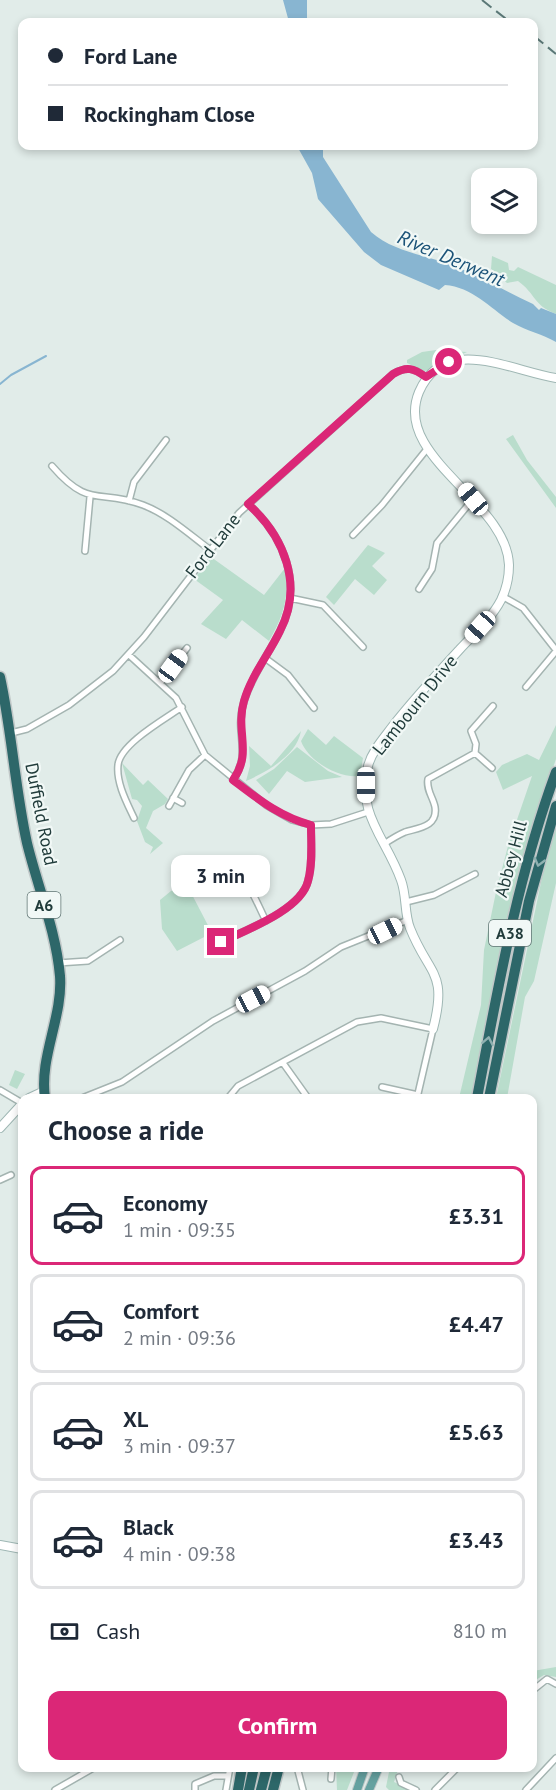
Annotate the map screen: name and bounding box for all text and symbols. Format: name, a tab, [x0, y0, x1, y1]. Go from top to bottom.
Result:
text: Ford Lane	[84, 42, 178, 70]
text: Rockingham Close	[84, 100, 255, 128]
map controls	[471, 168, 537, 234]
button: layers	[471, 168, 537, 234]
water label: River Derwent	[394, 224, 510, 293]
route start	[435, 348, 462, 375]
car	[455, 479, 491, 519]
street label: Ford Lane	[180, 508, 245, 583]
car	[461, 608, 499, 646]
car	[155, 646, 191, 686]
street label: Lambourn Drive	[367, 650, 462, 760]
street label: Duffield Road	[20, 761, 63, 867]
car	[357, 767, 375, 803]
street label: Abbey Hill	[489, 817, 532, 900]
callout: 3 min	[172, 855, 270, 897]
one-way arrow	[534, 856, 546, 867]
text: 3 min	[196, 863, 245, 889]
road number: A6	[28, 892, 60, 918]
car	[365, 915, 405, 947]
road number: A38	[489, 920, 531, 946]
route end	[207, 928, 234, 955]
car	[233, 983, 273, 1015]
one-way arrow	[481, 1036, 494, 1046]
text: Choose a ride	[48, 1113, 204, 1147]
icon: car	[51, 1189, 105, 1243]
text: Economy	[123, 1189, 207, 1217]
text: £3.31	[449, 1202, 504, 1230]
text: 1 min · 09:35	[123, 1217, 236, 1243]
icon: car	[51, 1297, 105, 1351]
text: Comfort	[123, 1297, 199, 1325]
text: £4.47	[449, 1310, 504, 1338]
text: 2 min · 09:36	[123, 1325, 236, 1351]
icon: car	[51, 1405, 105, 1459]
text: XL	[123, 1405, 148, 1433]
text: £5.63	[449, 1418, 504, 1446]
text: 3 min · 09:37	[123, 1433, 236, 1459]
icon: car	[51, 1513, 105, 1567]
text: Black	[123, 1513, 174, 1541]
text: £3.43	[449, 1526, 504, 1554]
text: 4 min · 09:38	[123, 1541, 236, 1567]
icon: cash	[48, 1615, 81, 1648]
text: Cash	[96, 1617, 140, 1645]
text: 810 m	[453, 1618, 507, 1644]
button: Confirm	[48, 1691, 507, 1760]

